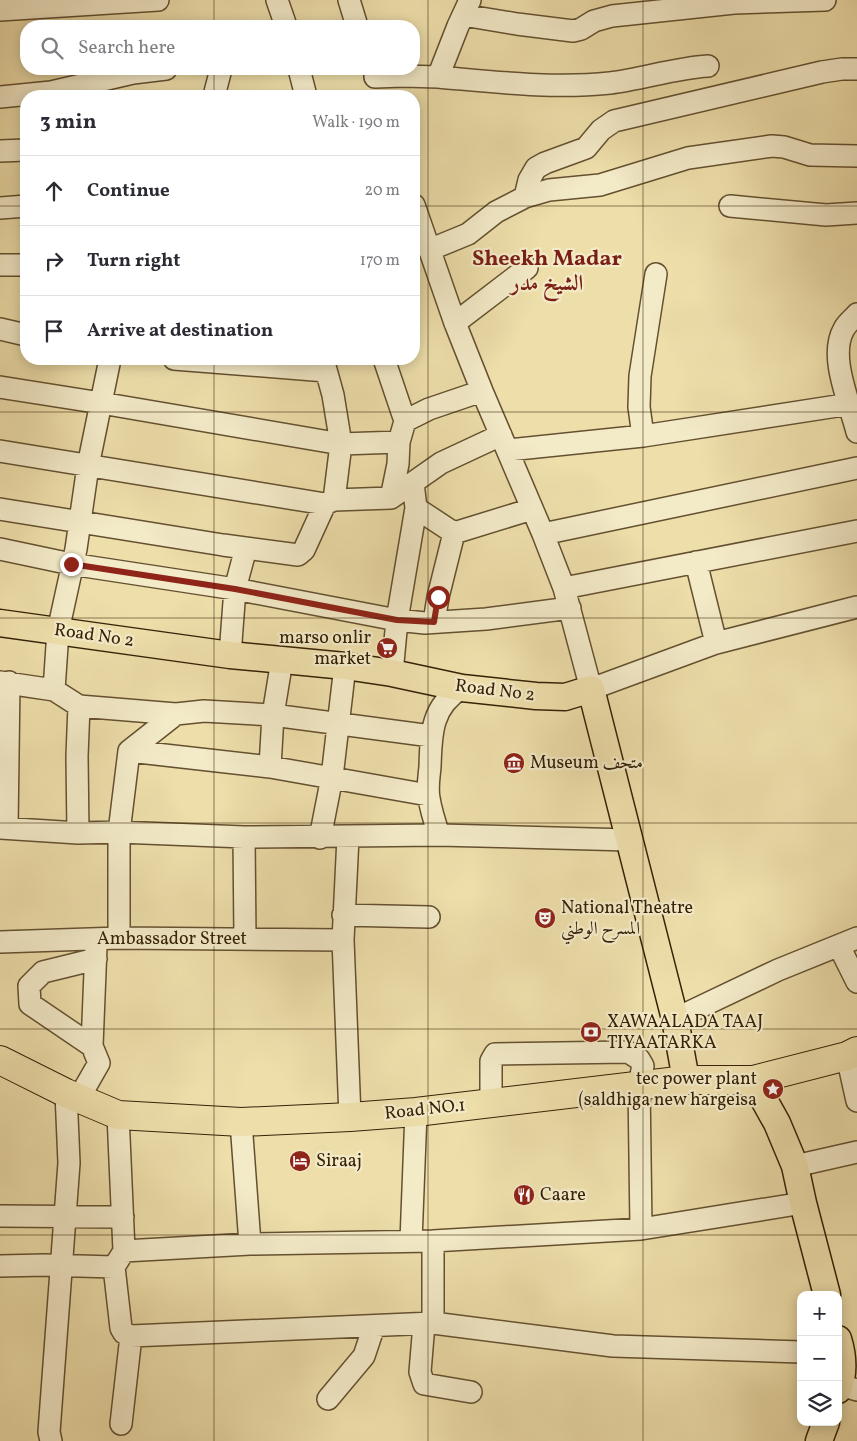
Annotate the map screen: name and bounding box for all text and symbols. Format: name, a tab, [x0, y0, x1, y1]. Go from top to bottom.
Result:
search box	[20, 20, 420, 75]
icon: search	[38, 34, 66, 62]
text: Search here	[78, 35, 175, 61]
text: 3 min	[40, 108, 96, 137]
text: Walk · 190 m	[312, 112, 400, 134]
icon: ahead	[40, 177, 68, 205]
text: Continue	[87, 178, 170, 204]
text: 20 m	[365, 180, 400, 202]
district label: Sheekh Madar الشيخ مدر	[472, 244, 623, 302]
icon: right	[40, 247, 68, 275]
text: Turn right	[87, 248, 180, 274]
text: 170 m	[360, 250, 400, 272]
icon: arrive	[40, 317, 68, 345]
text: Arrive at destination	[87, 318, 273, 344]
route end	[60, 553, 83, 576]
route start	[427, 586, 450, 609]
street label: Road No 2	[52, 618, 136, 654]
place label: marso onlir market	[279, 626, 371, 672]
supermarket icon: marso onlir market	[375, 636, 399, 660]
street label: Road No 2	[454, 674, 536, 708]
museum icon: Museum متحف	[502, 751, 526, 775]
place label: Museum متحف	[530, 751, 643, 776]
place label: National Theatre المسرح الوطني	[561, 896, 693, 945]
theatre icon: National Theatre المسرح الوطني	[533, 906, 557, 930]
street label: Ambassador Street	[97, 927, 247, 952]
place label: XAWAALADA TAAJ TIYAATARKA	[607, 1010, 763, 1056]
bank icon: XAWAALADA TAAJ TIYAATARKA	[579, 1020, 603, 1044]
place label: tec power plant (saldhiga new hargeisa	[579, 1067, 757, 1113]
place icon: tec power plant (saldhiga new hargeisa	[761, 1077, 785, 1101]
street label: Road NO.1	[383, 1093, 467, 1127]
hotel icon: Siraaj	[288, 1149, 312, 1173]
place label: Siraaj	[316, 1149, 362, 1174]
restaurant icon: Caare	[512, 1183, 536, 1207]
place label: Caare	[540, 1183, 586, 1208]
map controls	[797, 1291, 842, 1426]
button: +	[797, 1291, 842, 1336]
button: −	[797, 1336, 842, 1381]
button: layers	[797, 1381, 842, 1426]

